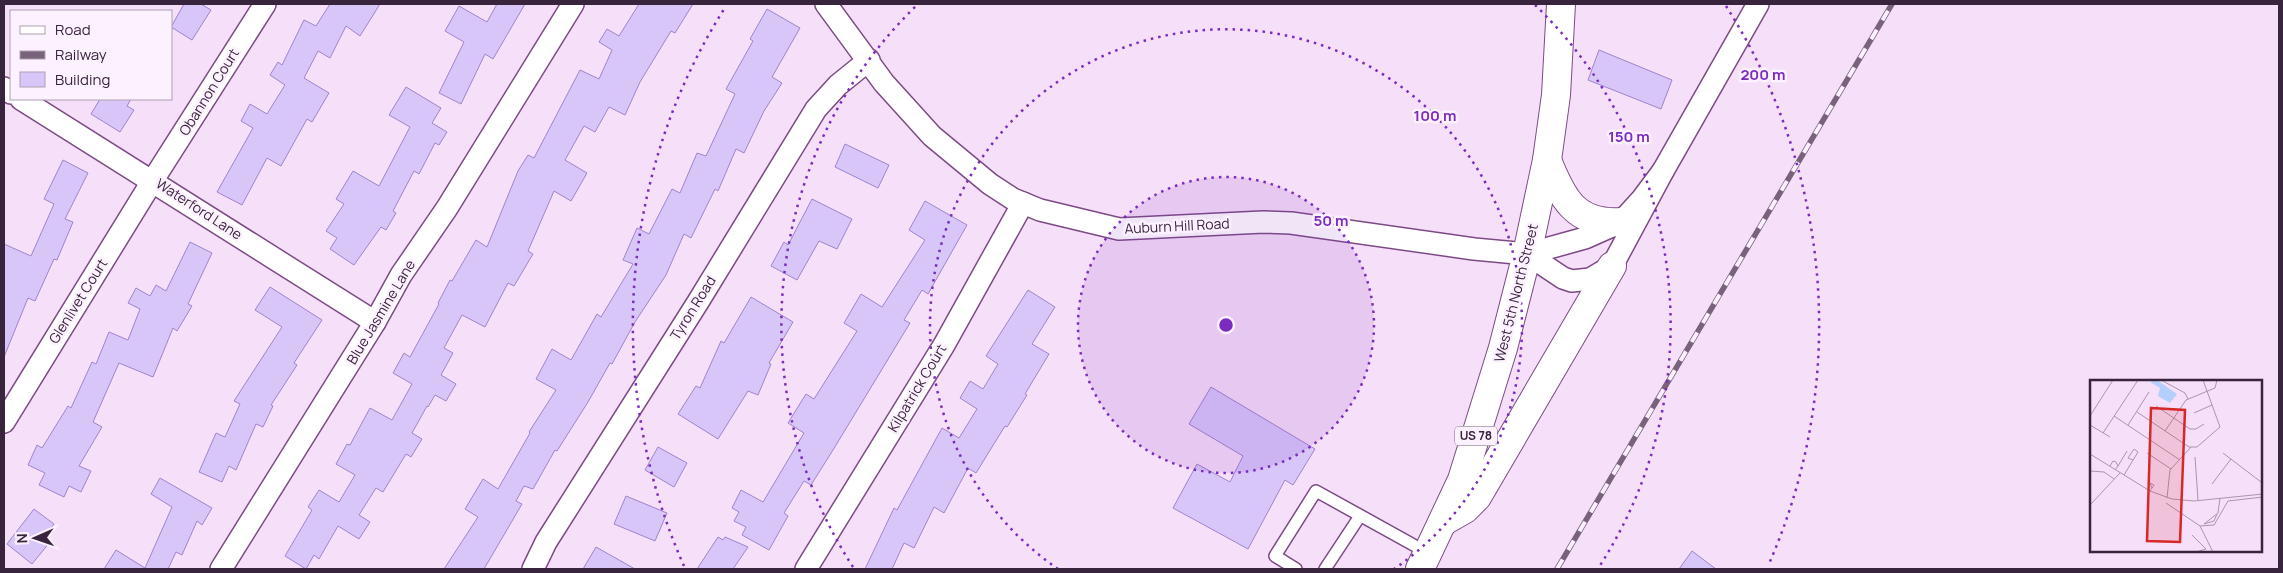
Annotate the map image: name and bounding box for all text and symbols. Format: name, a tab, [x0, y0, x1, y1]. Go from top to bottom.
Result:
legend	[10, 10, 172, 100]
text: Road	[55, 19, 91, 40]
text: Railway	[55, 44, 107, 65]
street label: Obannon Court	[174, 44, 243, 139]
text: 200 m	[1740, 64, 1786, 85]
text: Building	[55, 69, 110, 90]
text: 100 m	[1414, 105, 1456, 126]
text: 150 m	[1608, 126, 1650, 147]
street label: Waterford Lane	[153, 174, 246, 244]
text: 50 m	[1313, 210, 1349, 231]
street label: Auburn Hill Road	[1124, 213, 1230, 238]
street label: West 5th North Street	[1489, 221, 1542, 364]
street label: Glenlivet Court	[44, 254, 111, 347]
street label: Blue Jasmine Lane	[342, 256, 419, 367]
street label: Tyron Road	[665, 272, 720, 343]
centre of rings	[1217, 316, 1235, 334]
street label: Kilpatrick Court	[883, 340, 951, 435]
inset map	[2090, 380, 2263, 553]
road number: US 78	[1455, 426, 1497, 446]
north arrow	[10, 513, 60, 563]
text: N	[12, 533, 31, 544]

